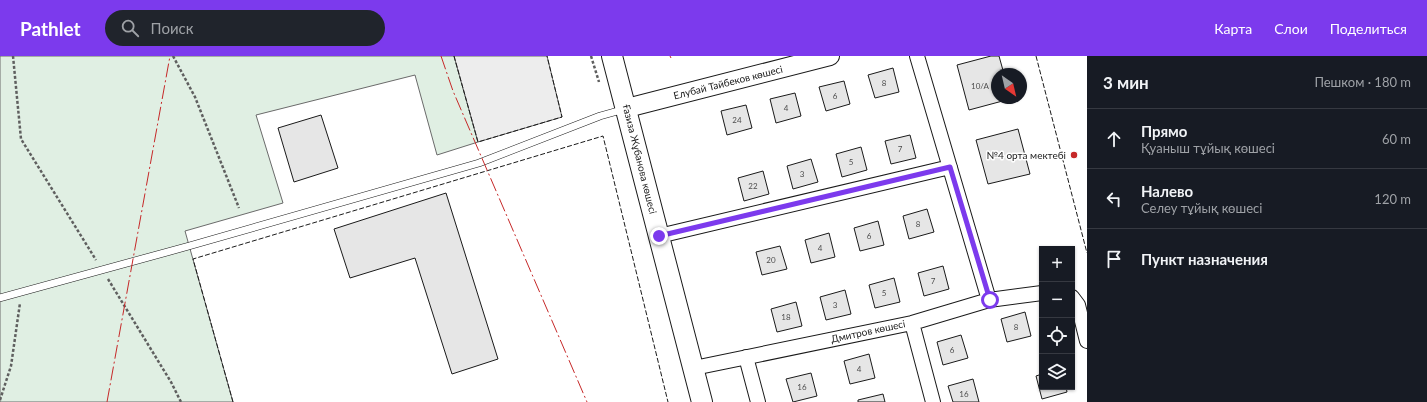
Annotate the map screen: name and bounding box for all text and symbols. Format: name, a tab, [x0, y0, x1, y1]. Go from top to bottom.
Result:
search box	[105, 10, 385, 46]
text: Pathlet	[20, 17, 81, 40]
icon: search	[119, 17, 141, 39]
text: Поиск	[151, 19, 193, 37]
text: Карта	[1214, 20, 1252, 37]
text: Слои	[1274, 20, 1308, 37]
text: Поделиться	[1330, 20, 1407, 37]
street label: Елубай Тайбеков көшесі	[672, 63, 784, 101]
north arrow	[991, 68, 1027, 104]
text: 3 мин	[1103, 72, 1149, 93]
text: Пешком · 180 m	[1314, 74, 1411, 90]
house number: 8	[882, 78, 887, 88]
house number: 10/А	[971, 81, 990, 91]
house number: 6	[833, 91, 838, 101]
street label: Ғазиза Жұбанова көшесі	[621, 103, 659, 215]
house number: 4	[784, 103, 789, 113]
house number: 24	[732, 115, 742, 125]
text: Прямо	[1141, 122, 1187, 140]
icon: ahead	[1103, 128, 1125, 150]
text: 60 m	[1382, 131, 1411, 147]
text: Қуаныш тұйық көшесі	[1141, 140, 1275, 156]
house number: 7	[898, 144, 903, 154]
place label: №4 орта мектебі	[987, 149, 1066, 161]
marker: №4 орта мектебі	[1069, 150, 1079, 160]
house number: 5	[849, 157, 854, 167]
house number: 3	[800, 169, 805, 179]
house number: 22	[748, 181, 758, 191]
text: Налево	[1141, 182, 1193, 200]
icon: left	[1103, 188, 1125, 210]
text: 120 m	[1374, 191, 1411, 207]
text: Селеу тұйық көшесі	[1141, 200, 1262, 216]
house number: 8	[916, 219, 921, 229]
route end	[650, 227, 668, 245]
house number: 6	[867, 231, 872, 241]
house number: 4	[818, 243, 823, 253]
map controls	[1039, 246, 1075, 390]
button: +	[1039, 246, 1075, 282]
icon: arrive	[1103, 248, 1125, 270]
text: Пункт назначения	[1141, 250, 1268, 268]
house number: 20	[766, 255, 776, 265]
house number: 7	[931, 276, 936, 286]
button: −	[1039, 282, 1075, 318]
house number: 5	[882, 288, 887, 298]
route start	[981, 291, 999, 309]
house number: 3	[833, 300, 838, 310]
house number: 18	[781, 312, 791, 322]
street label: Дмитров көшесі	[830, 317, 906, 345]
button: locate	[1039, 318, 1075, 354]
house number: 8	[1014, 322, 1019, 332]
house number: 6	[950, 345, 955, 355]
button: layers	[1039, 354, 1075, 390]
house number: 4	[857, 364, 862, 374]
house number: 16	[797, 382, 807, 392]
house number: 16	[959, 389, 969, 399]

